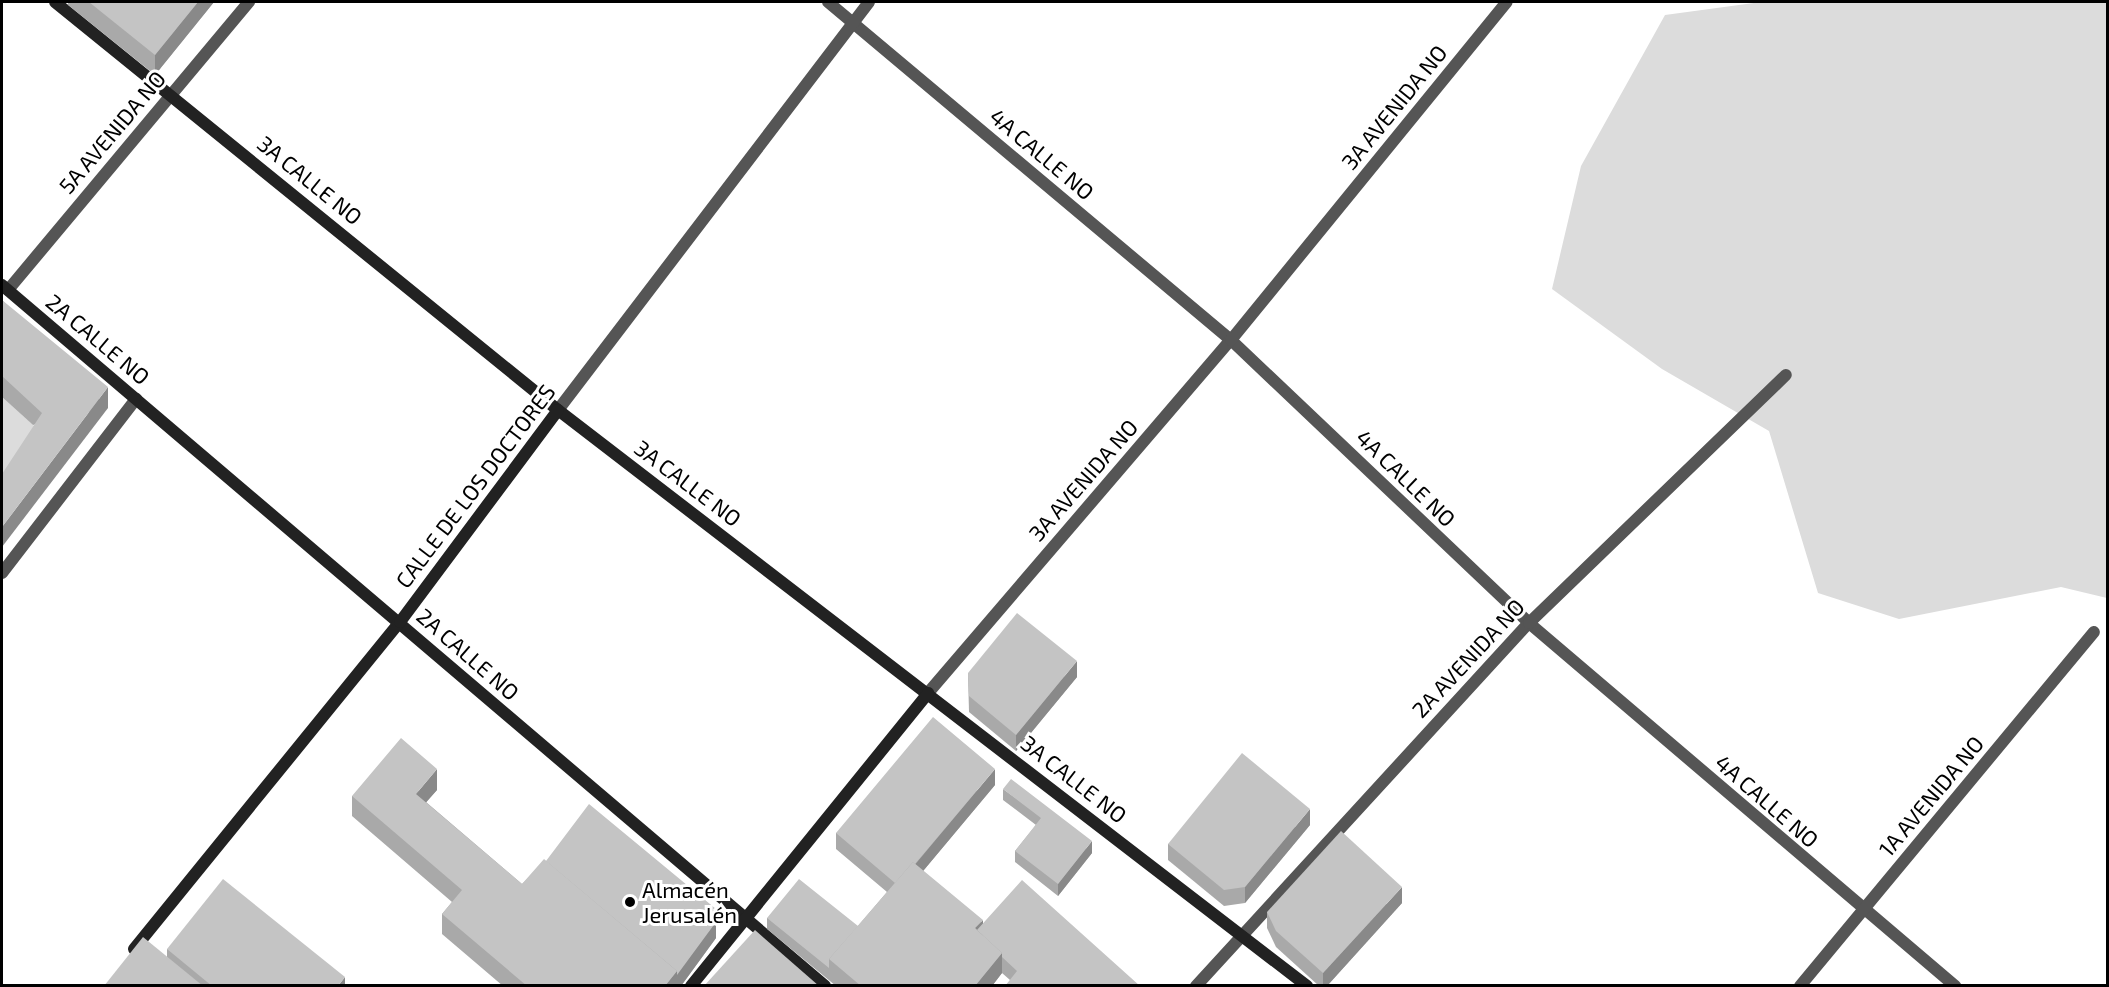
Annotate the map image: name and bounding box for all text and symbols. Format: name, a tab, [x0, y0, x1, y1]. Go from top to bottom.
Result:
street label: 3A AVENIDA NO	[1335, 39, 1453, 175]
street label: 5A AVENIDA NO	[53, 65, 171, 199]
street label: 4A CALLE NO	[984, 103, 1100, 205]
street label: 3A CALLE NO	[252, 130, 368, 230]
street label: 2A CALLE NO	[41, 288, 155, 390]
street label: CALLE DE LOS DOCTORES	[390, 379, 560, 593]
street label: 3A AVENIDA NO	[1022, 413, 1144, 547]
street label: 4A CALLE NO	[1351, 424, 1461, 532]
street label: 3A CALLE NO	[629, 434, 747, 532]
street label: 2A AVENIDA NO	[1406, 593, 1530, 723]
street label: 2A CALLE NO	[411, 602, 525, 706]
street label: 3A CALLE NO	[1016, 729, 1132, 829]
street label: 1A AVENIDA NO	[1872, 730, 1990, 862]
street label: 4A CALLE NO	[1710, 749, 1824, 853]
place label: Almacén Jerusalén	[642, 876, 737, 927]
marker: Almacén Jerusalén	[623, 895, 637, 909]

